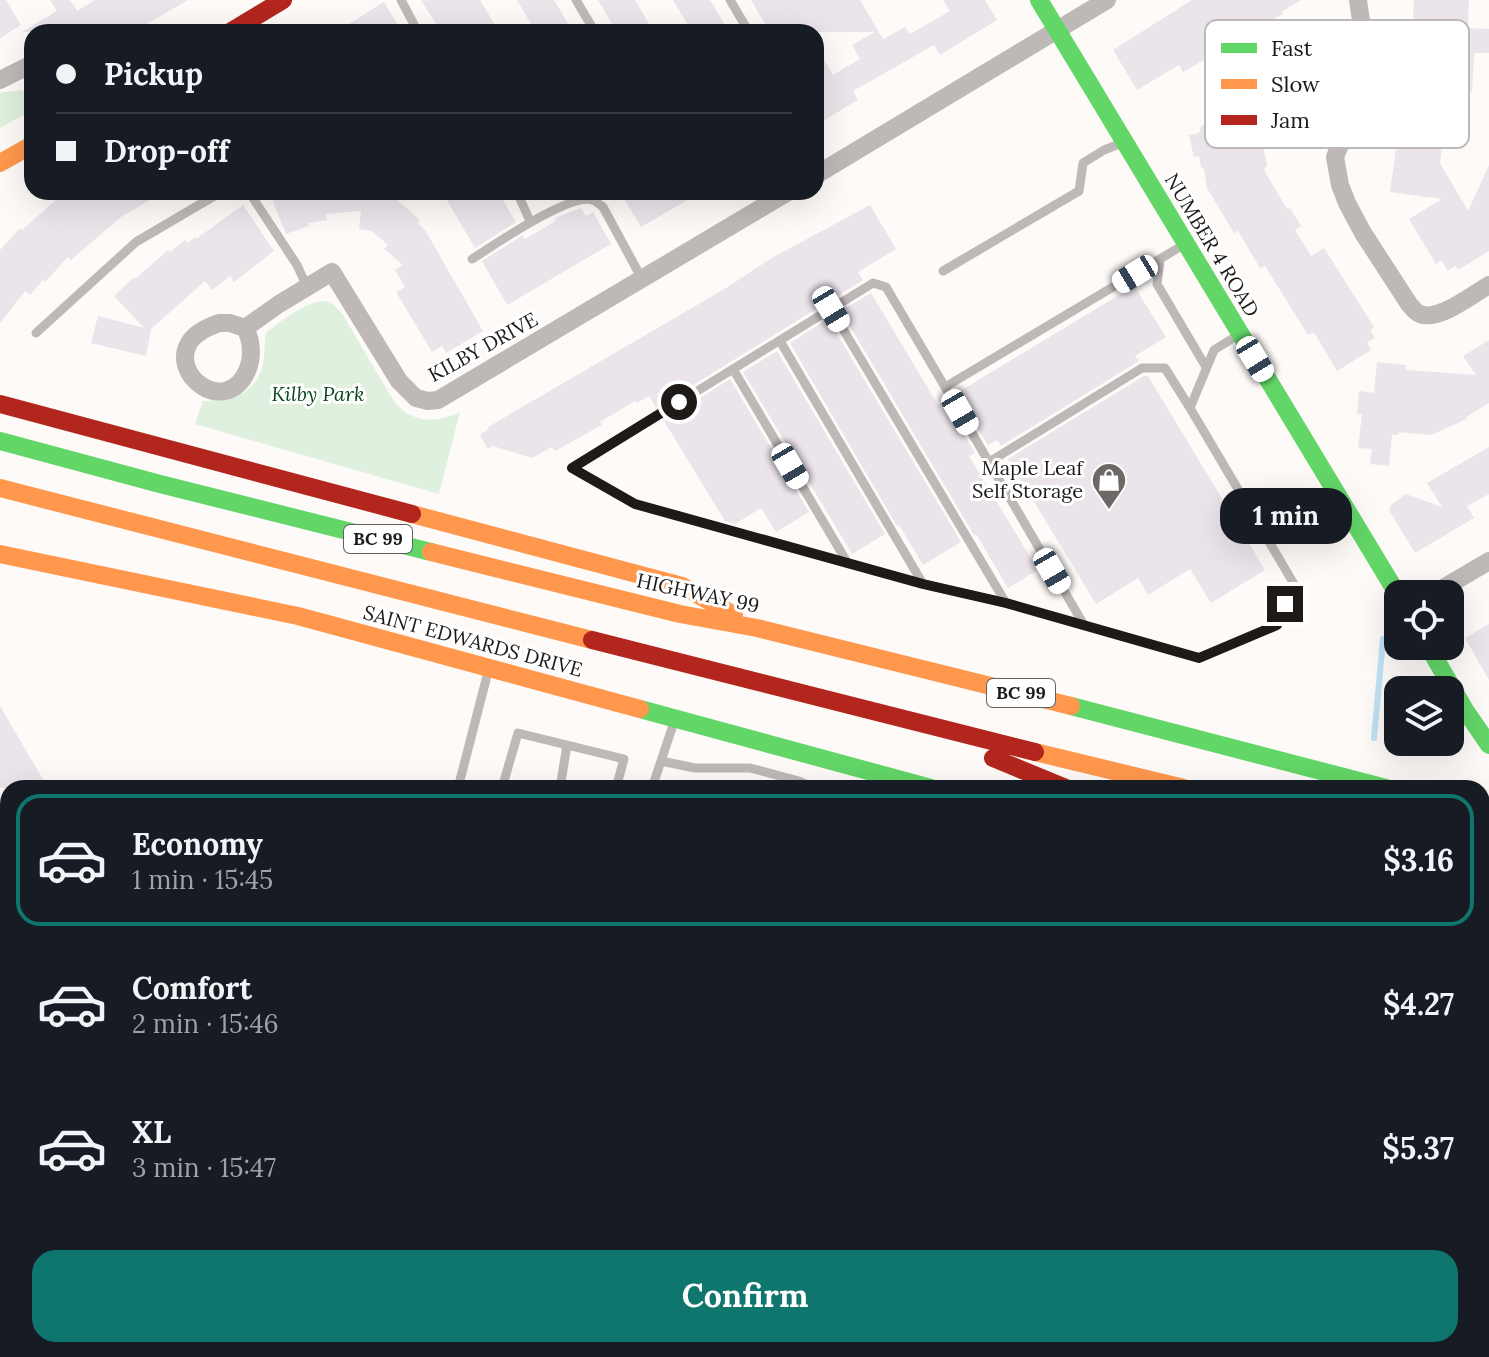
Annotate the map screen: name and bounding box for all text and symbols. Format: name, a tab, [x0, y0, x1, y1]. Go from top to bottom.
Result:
legend	[1205, 20, 1469, 148]
text: Fast	[1271, 34, 1313, 62]
text: Pickup	[104, 55, 203, 93]
text: Slow	[1271, 70, 1320, 98]
text: Jam	[1270, 106, 1310, 134]
text: Drop-off	[104, 132, 229, 170]
street label: NUMBER 4 ROAD	[1160, 168, 1265, 321]
car	[1108, 251, 1162, 297]
car	[808, 282, 854, 336]
street label: KILBY DRIVE	[424, 306, 542, 387]
car	[1232, 332, 1278, 386]
park label: Kilby Park	[272, 381, 364, 406]
route start	[661, 384, 697, 420]
car	[938, 385, 982, 439]
car	[768, 439, 812, 493]
place label: Maple Leaf Self Storage	[972, 455, 1084, 503]
shop icon: Maple Leaf Self Storage	[1090, 461, 1128, 511]
callout: 1 min	[1219, 488, 1351, 544]
text: 1 min	[1253, 499, 1319, 532]
road number: BC 99	[344, 525, 412, 553]
car	[1030, 544, 1074, 598]
street label: HIGHWAY 99	[634, 567, 762, 618]
map controls	[1384, 580, 1464, 756]
button: locate	[1384, 580, 1464, 660]
route end	[1267, 586, 1303, 622]
street label: SAINT EDWARDS DRIVE	[361, 599, 585, 682]
button: layers	[1384, 676, 1464, 756]
road number: BC 99	[987, 679, 1055, 707]
icon: car	[36, 824, 108, 896]
text: Economy	[132, 825, 263, 863]
text: $3.16	[1383, 841, 1454, 879]
text: 1 min · 15:45	[132, 863, 273, 896]
icon: car	[36, 968, 108, 1040]
text: Comfort	[132, 969, 252, 1007]
text: $4.27	[1383, 985, 1454, 1023]
text: 2 min · 15:46	[132, 1007, 279, 1040]
icon: car	[36, 1112, 108, 1184]
text: XL	[132, 1113, 171, 1151]
text: $5.37	[1382, 1129, 1454, 1167]
text: 3 min · 15:47	[132, 1151, 276, 1184]
button: Confirm	[32, 1250, 1458, 1342]

